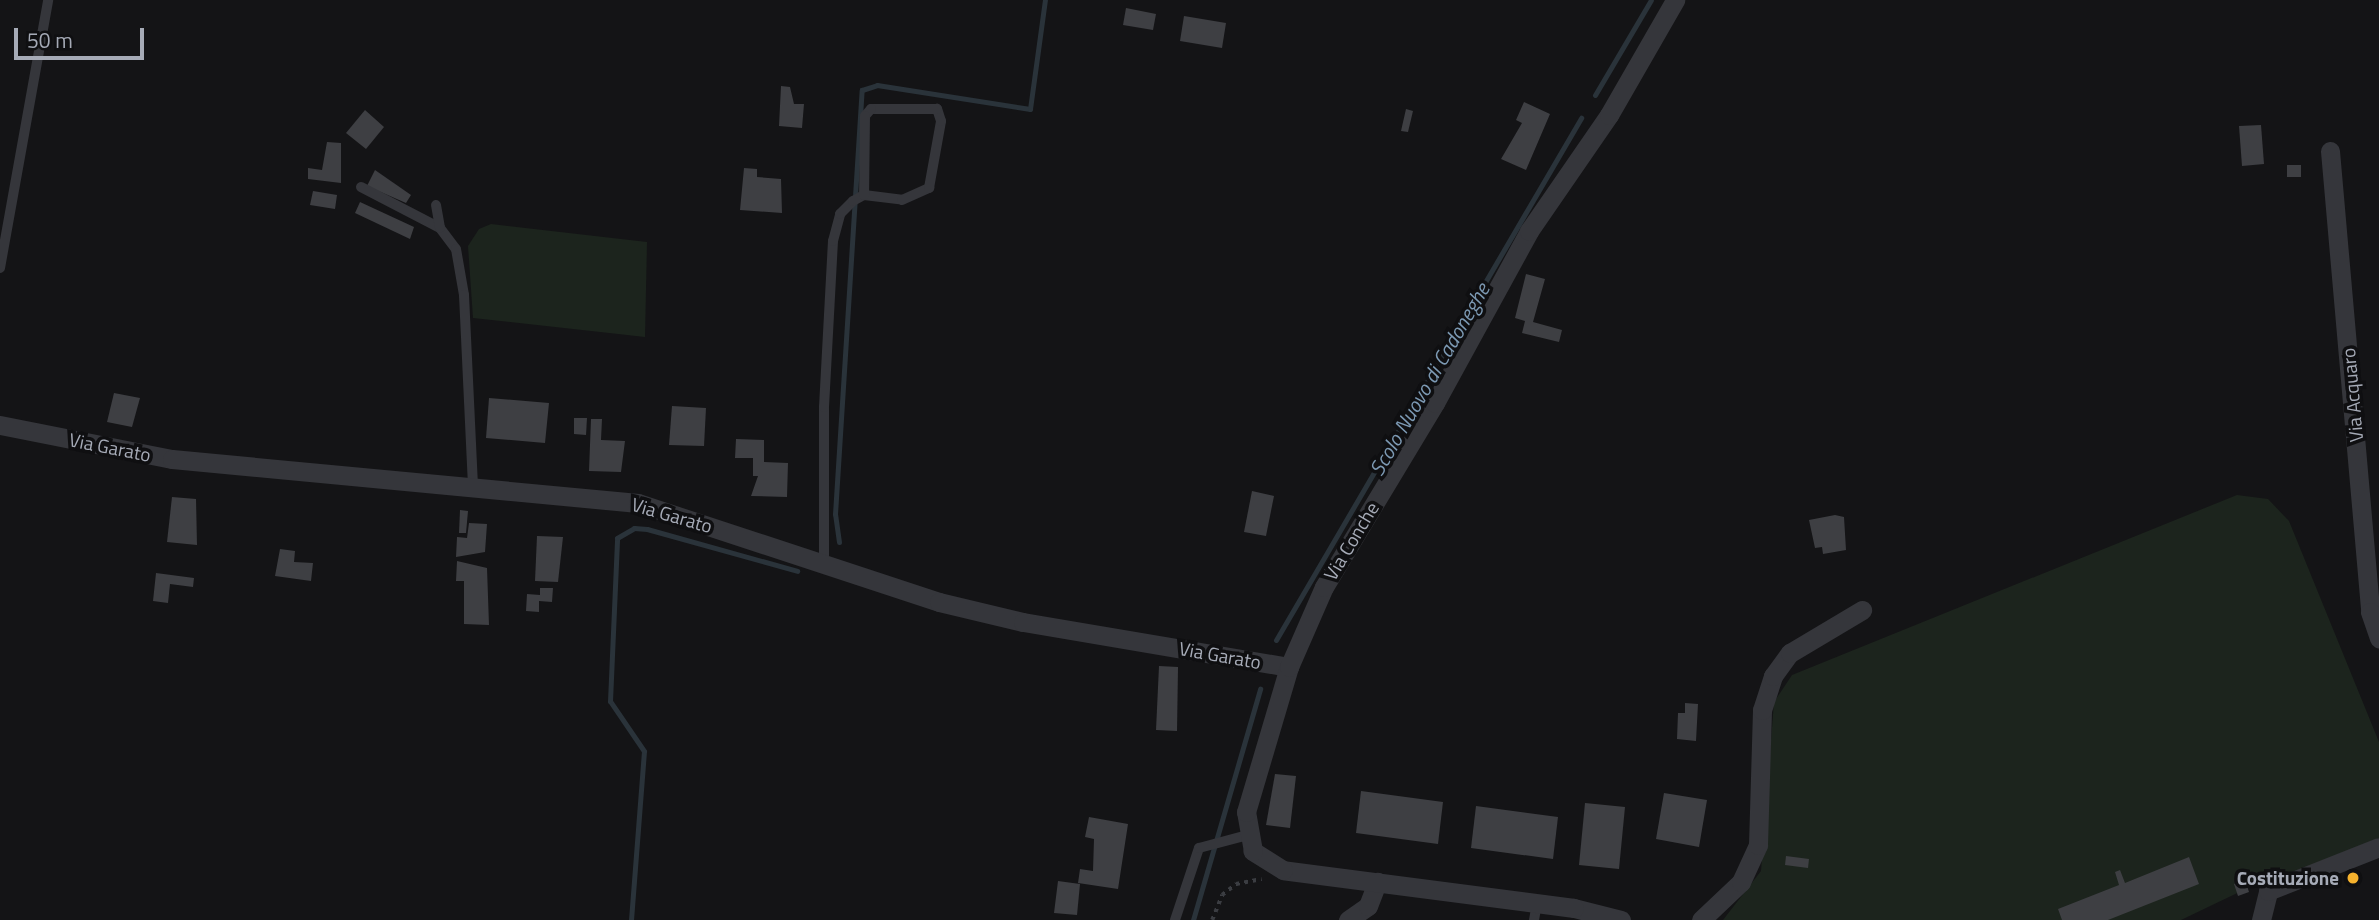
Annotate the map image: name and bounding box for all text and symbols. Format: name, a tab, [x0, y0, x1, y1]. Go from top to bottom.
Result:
scale bar	[18, 14, 147, 58]
text: 50 m	[27, 24, 73, 56]
water label: Scolo Nuovo di Cadoneghe	[1364, 278, 1494, 480]
street label: Via Acquaro	[2337, 347, 2367, 443]
street label: Via Garato	[67, 428, 153, 466]
street label: Via Garato	[629, 493, 715, 537]
street label: Via Conche	[1319, 498, 1383, 584]
street label: Via Garato	[1177, 637, 1263, 673]
place label: Costituzione	[2237, 867, 2339, 889]
marker: Costituzione	[2345, 870, 2361, 886]

